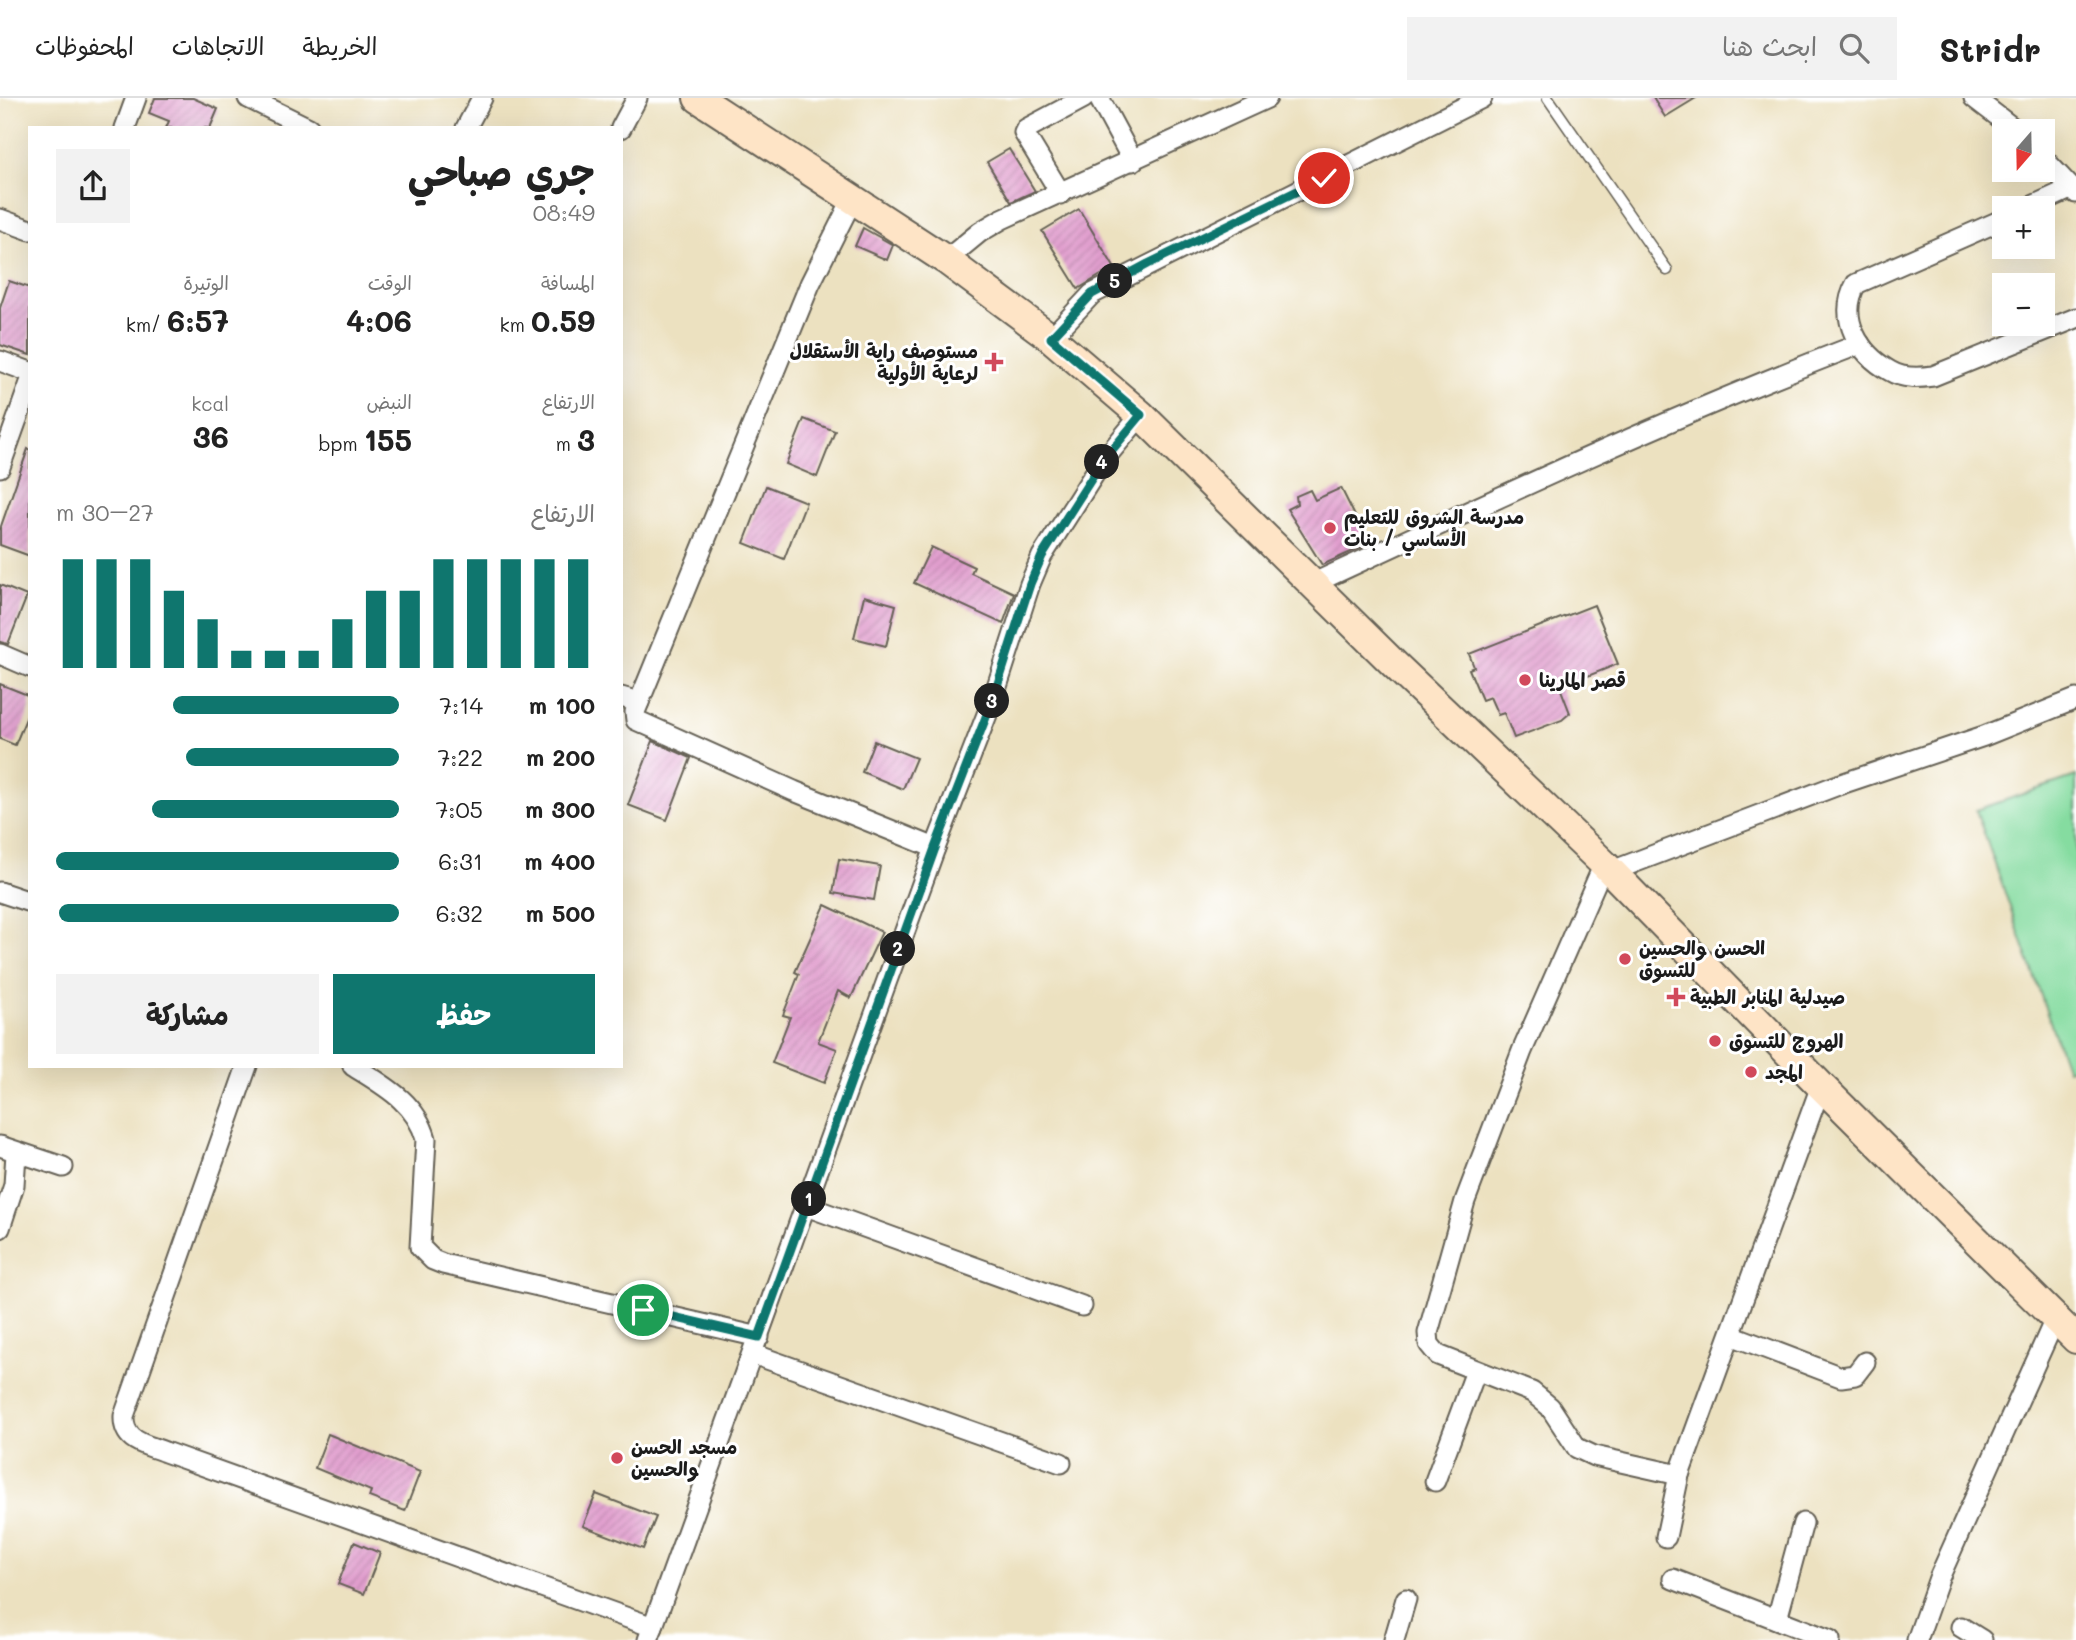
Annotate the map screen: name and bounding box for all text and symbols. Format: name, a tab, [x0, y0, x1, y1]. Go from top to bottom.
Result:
search box	[1407, 17, 1897, 80]
text: Stridr	[1939, 27, 2041, 70]
text: ابحث هنا	[1722, 29, 1817, 63]
icon: search	[1835, 29, 1873, 67]
text: المحفوظات	[35, 30, 134, 61]
text: الاتجاهات	[172, 30, 265, 61]
text: الخريطة	[303, 30, 377, 61]
north arrow	[1992, 119, 2054, 182]
map controls	[1992, 119, 2055, 336]
text: جري صباحي	[408, 146, 595, 196]
pin	[1294, 148, 1354, 208]
button: share	[56, 149, 130, 223]
icon: check	[1305, 159, 1343, 197]
button: +	[1992, 196, 2055, 259]
text: 08:49	[533, 197, 595, 227]
pin: 5	[1098, 264, 1132, 298]
text: 5	[1109, 268, 1120, 293]
text: الوتيرة	[183, 270, 229, 295]
text: الوقت	[368, 270, 412, 295]
text: المسافة	[541, 270, 595, 295]
button: −	[1992, 273, 2055, 336]
text: 6:57	[167, 300, 229, 340]
text: 4:06	[346, 300, 412, 340]
text: 0.59	[531, 300, 595, 340]
text: /km	[126, 312, 167, 337]
text: km	[500, 312, 531, 337]
place label: مستوصف راية الأستقلال لرعاية الأولية	[789, 338, 978, 387]
marker: مستوصف راية الأستقلال لرعاية الأولية	[984, 352, 1004, 372]
text: النبض	[367, 389, 412, 414]
text: الارتفاع	[542, 389, 595, 414]
text: kcal	[191, 391, 229, 416]
text: 36	[193, 416, 229, 456]
text: 155	[364, 419, 412, 459]
text: 3	[577, 419, 595, 459]
text: bpm	[319, 431, 364, 456]
text: m	[556, 431, 577, 456]
pin: 4	[1084, 444, 1120, 480]
text: 4	[1095, 449, 1108, 474]
text: 27–30 m	[56, 497, 154, 527]
text: الارتفاع	[531, 498, 595, 528]
place label: مدرسة الشروق للتعليم الأساسي / بنات	[1344, 504, 1524, 556]
marker: مدرسة الشروق للتعليم الأساسي / بنات	[1322, 520, 1338, 536]
place label: قصر المارينا	[1539, 667, 1626, 692]
marker: قصر المارينا	[1517, 672, 1533, 688]
pin: 3	[974, 684, 1010, 718]
text: 3	[986, 688, 997, 713]
text: 7:14	[439, 690, 483, 720]
text: 100 m	[529, 690, 595, 720]
text: 7:22	[437, 742, 483, 772]
text: 200 m	[526, 742, 595, 772]
text: 7:05	[435, 794, 483, 824]
text: 300 m	[525, 794, 595, 824]
text: 6:31	[438, 846, 483, 876]
text: 400 m	[524, 846, 595, 876]
text: 6:32	[436, 898, 483, 928]
text: 500 m	[525, 898, 595, 928]
pin: 2	[880, 932, 916, 966]
place label: الحسن والحسين للتسوق	[1639, 935, 1765, 984]
text: 2	[892, 936, 903, 961]
marker: الحسن والحسين للتسوق	[1617, 951, 1633, 967]
button: مشاركة	[56, 974, 319, 1054]
button: حفظ	[333, 974, 595, 1054]
place label: صيدلية المنابر الطبية	[1690, 984, 1845, 1010]
marker: صيدلية المنابر الطبية	[1668, 989, 1684, 1005]
place label: الهروج للتسوق	[1729, 1028, 1843, 1055]
marker: الهروج للتسوق	[1707, 1033, 1723, 1049]
place label: المجد	[1765, 1059, 1803, 1084]
marker: المجد	[1743, 1064, 1759, 1080]
pin: 1	[792, 1182, 826, 1216]
text: 1	[804, 1186, 813, 1211]
pin	[613, 1280, 673, 1340]
icon: arrive	[624, 1291, 662, 1329]
place label: مسجد الحسن والحسين	[631, 1434, 737, 1482]
marker: مسجد الحسن والحسين	[609, 1450, 625, 1466]

